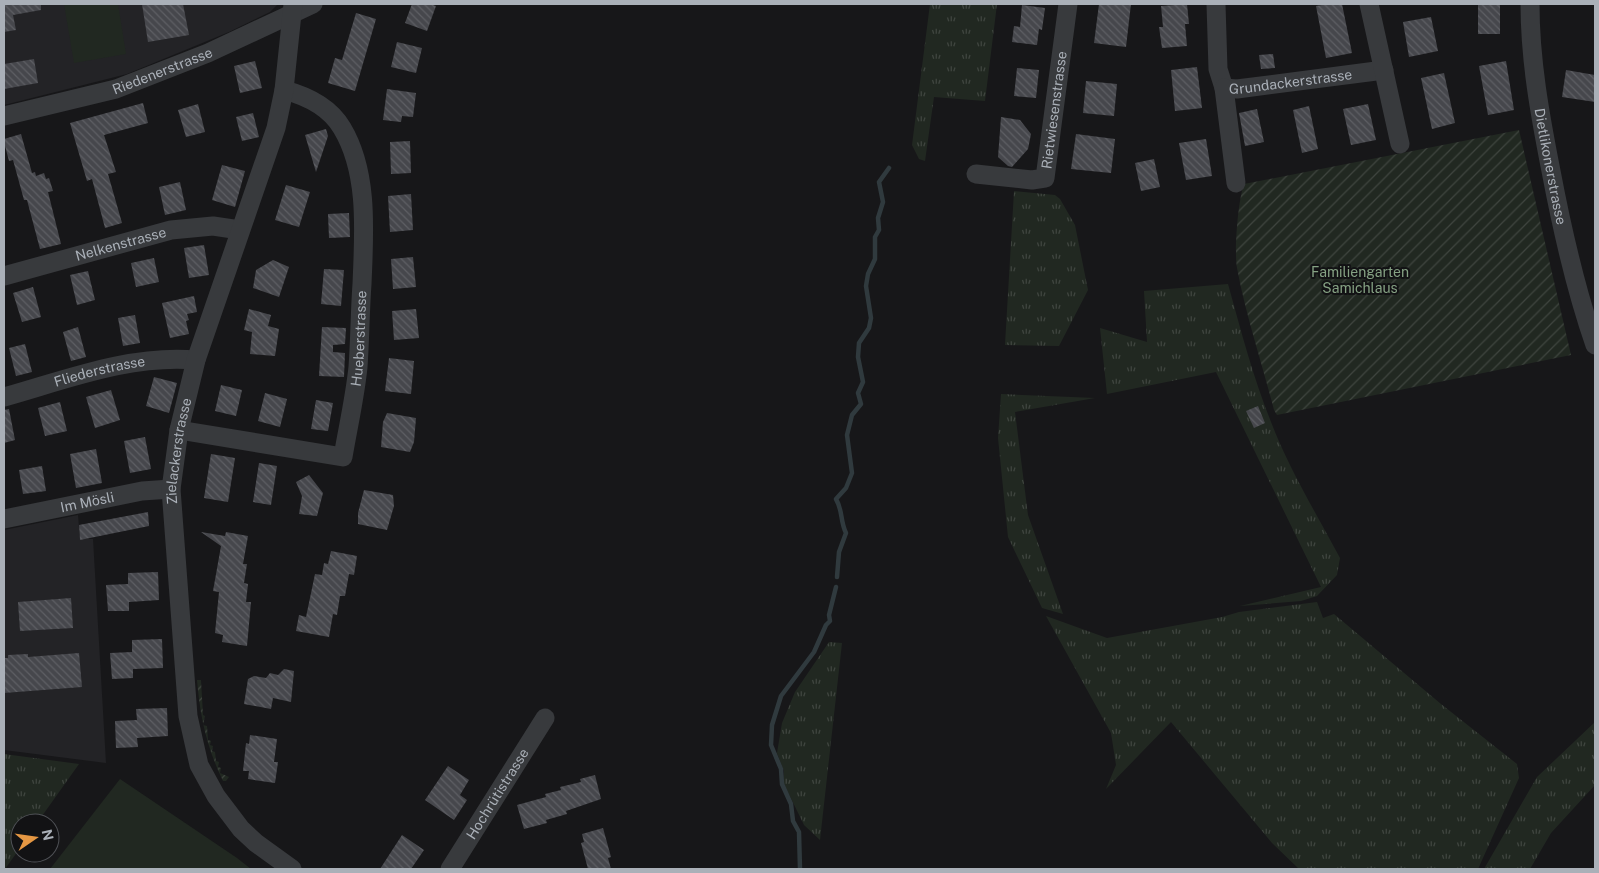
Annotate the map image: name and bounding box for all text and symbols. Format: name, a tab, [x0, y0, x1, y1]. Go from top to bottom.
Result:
street label: Riedenerstrasse	[110, 44, 215, 98]
street label: Rietwiesenstrasse	[1038, 50, 1070, 170]
street label: Grundackerstrasse	[1228, 66, 1353, 97]
street label: Dietlikonerstrasse	[1532, 107, 1570, 226]
street label: Nelkenstrasse	[73, 224, 168, 264]
park label: Familiengarten Samichlaus	[1311, 264, 1409, 296]
street label: Hueberstrasse	[348, 290, 370, 387]
street label: Fliederstrasse	[52, 353, 146, 390]
street label: Zielackerstrasse	[163, 396, 195, 505]
street label: Im Mösli	[59, 489, 116, 515]
street label: Hochrütistrasse	[463, 745, 532, 842]
north arrow	[10, 813, 60, 863]
text: N	[39, 828, 57, 842]

